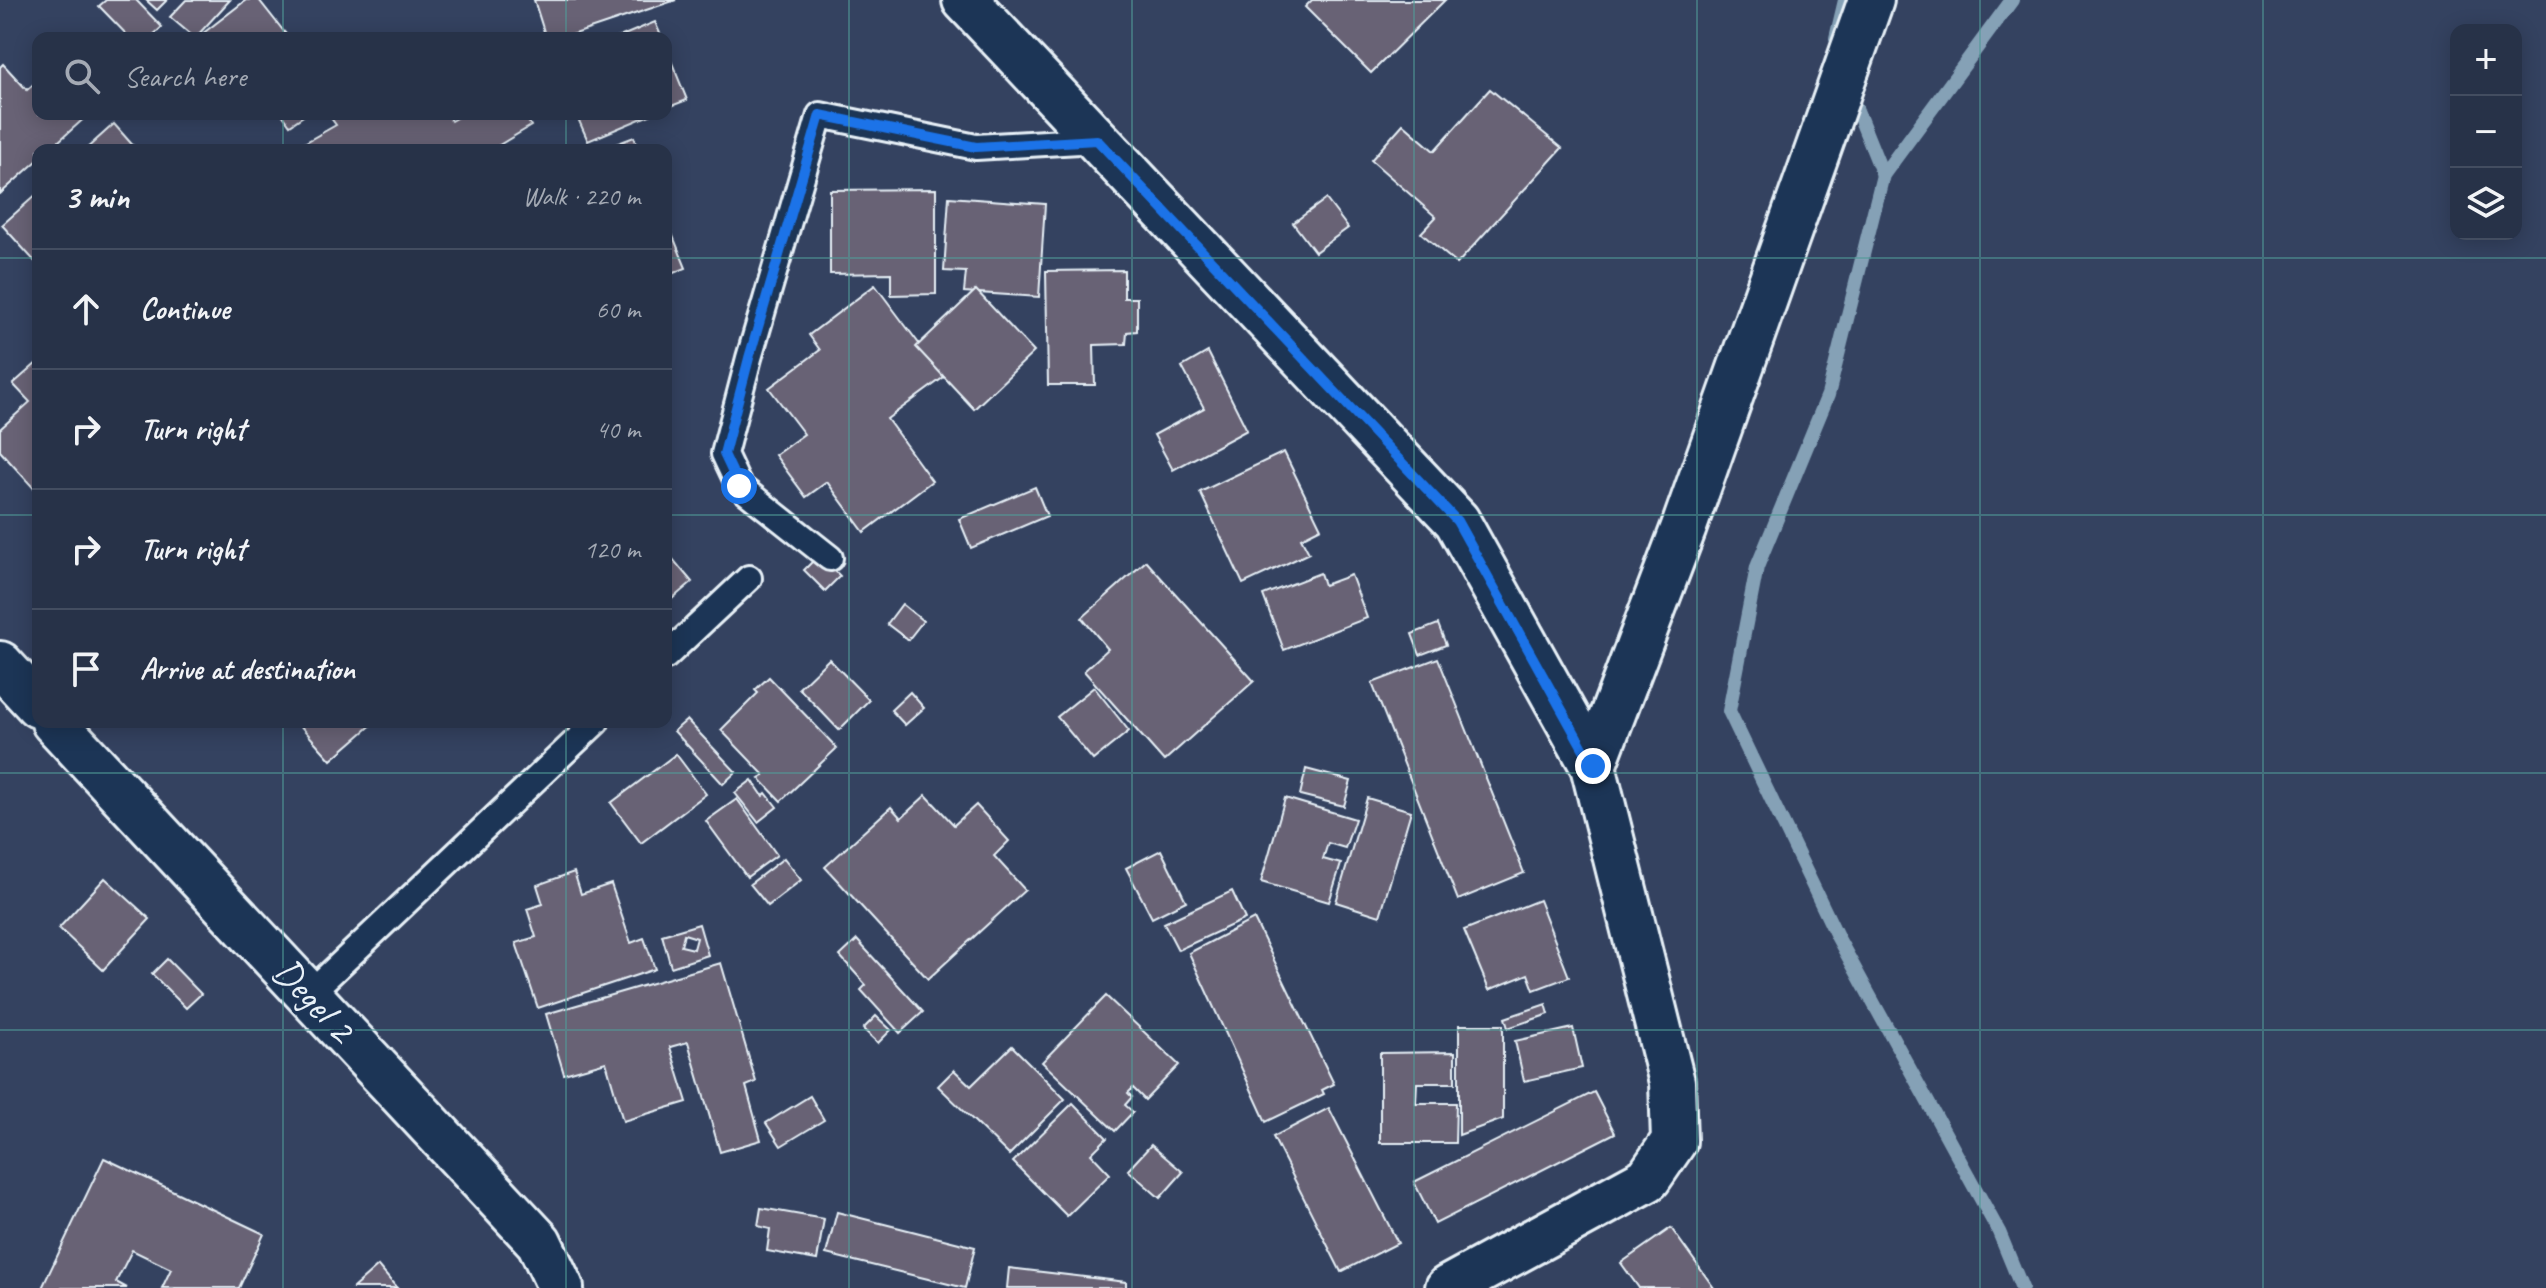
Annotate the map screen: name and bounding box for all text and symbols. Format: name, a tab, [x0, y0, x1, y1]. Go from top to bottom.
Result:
map controls	[2450, 24, 2522, 240]
button: +	[2450, 24, 2522, 96]
search box	[32, 32, 672, 120]
icon: search	[60, 54, 104, 98]
text: Search here	[124, 57, 246, 95]
button: −	[2450, 96, 2522, 168]
button: layers	[2450, 168, 2522, 240]
text: 3 min	[64, 175, 129, 218]
text: Walk · 220 m	[523, 180, 640, 213]
icon: ahead	[64, 287, 108, 331]
text: Continue	[140, 290, 230, 328]
text: 60 m	[596, 293, 640, 326]
icon: right	[64, 407, 108, 451]
text: Turn right	[140, 410, 245, 448]
text: 40 m	[596, 413, 640, 446]
route start	[721, 468, 757, 504]
icon: right	[64, 527, 108, 571]
text: Turn right	[140, 530, 245, 568]
text: 120 m	[584, 533, 640, 566]
icon: arrive	[64, 647, 108, 691]
text: Arrive at destination	[140, 650, 355, 688]
route end	[1575, 748, 1611, 784]
street label: Degel 2	[262, 947, 368, 1055]

